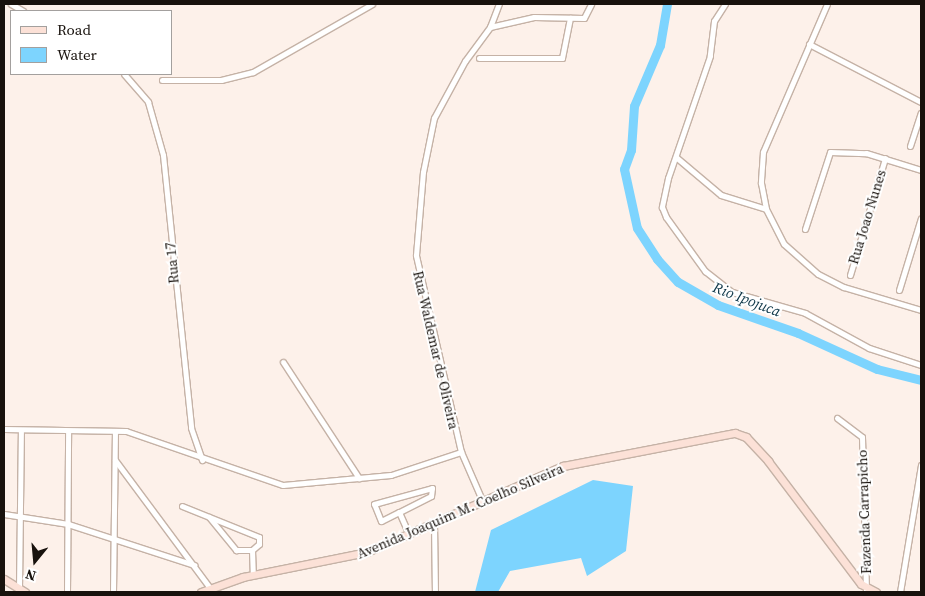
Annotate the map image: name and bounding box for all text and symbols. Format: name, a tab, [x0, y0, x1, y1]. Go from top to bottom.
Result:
legend	[10, 10, 172, 75]
text: Road	[57, 19, 91, 40]
text: Water	[57, 44, 97, 65]
street label: Rua Joao Nunes	[845, 168, 889, 266]
street label: Rua 17	[162, 242, 182, 284]
street label: Rua Waldemar de Oliveira	[410, 269, 462, 431]
water label: Rio Ipojuca	[711, 278, 783, 320]
street label: Fazenda Carrapicho	[853, 450, 875, 574]
street label: Avenida Joaquim M. Coelho Silveira	[354, 460, 566, 562]
north arrow	[10, 536, 60, 586]
text: N	[23, 564, 38, 586]

